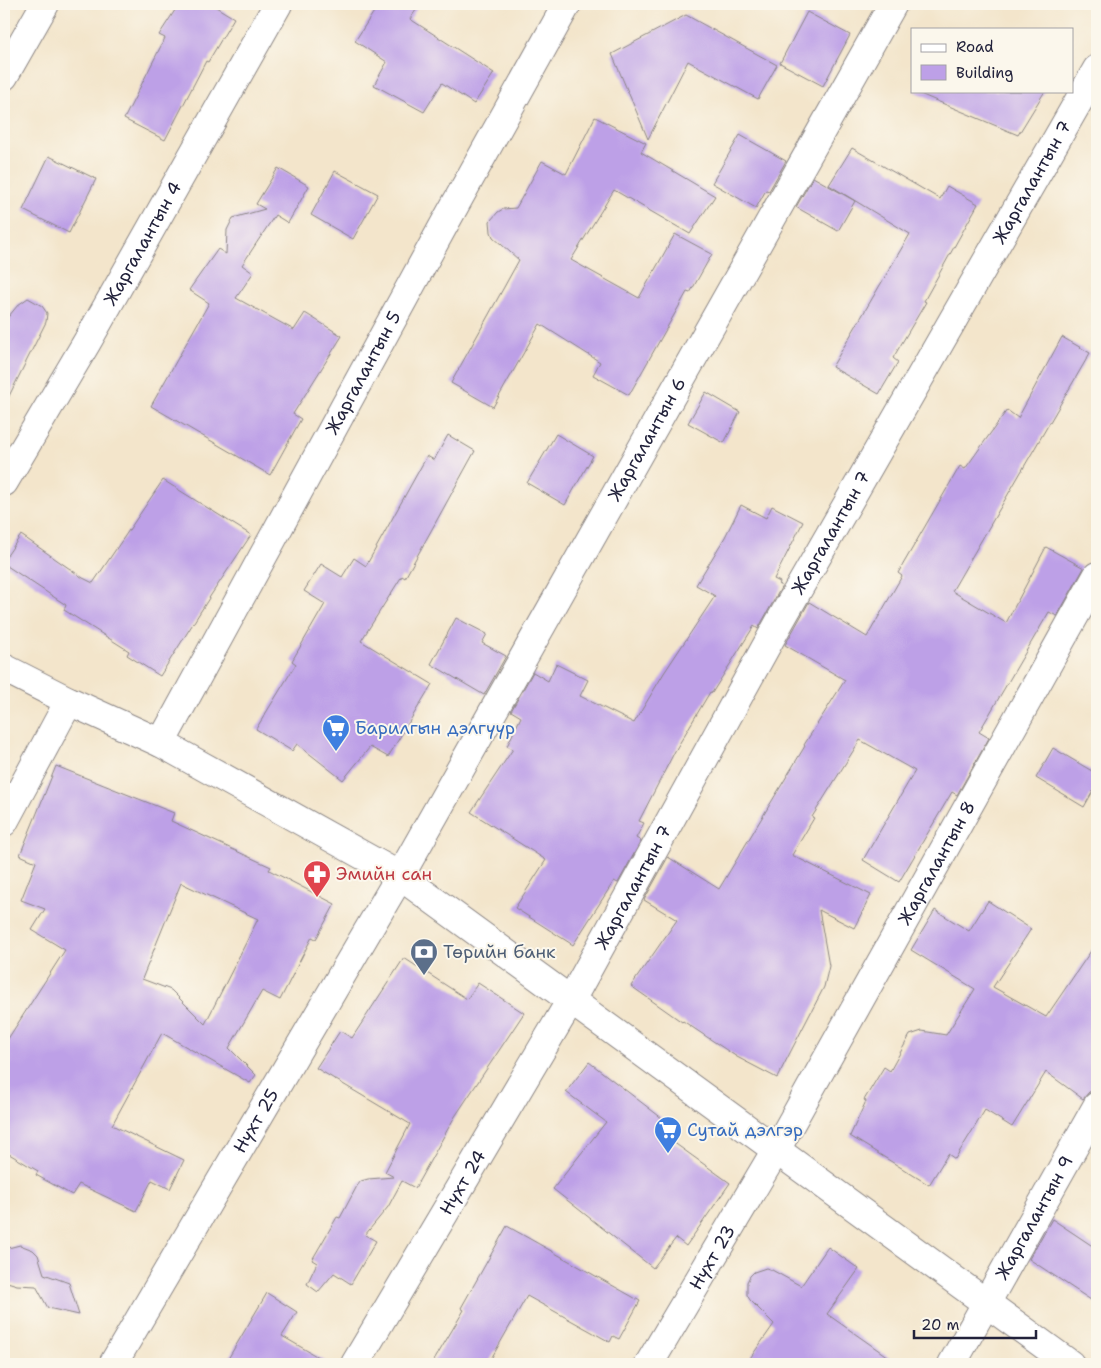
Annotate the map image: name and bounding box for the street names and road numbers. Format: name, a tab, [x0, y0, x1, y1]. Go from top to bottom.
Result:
street label: Жаргалантын 7	[987, 116, 1077, 248]
street label: Жаргалантын 4	[98, 177, 187, 310]
street label: Жаргалантын 5	[320, 307, 407, 439]
street label: Жаргалантын 6	[602, 373, 692, 505]
street label: Жаргалантын 7	[786, 467, 876, 599]
street label: Жаргалантын 8	[892, 796, 981, 929]
street label: Жаргалантын 7	[589, 821, 677, 954]
street label: Нүхт 25	[228, 1084, 284, 1157]
street label: Нүхт 24	[434, 1146, 491, 1219]
street label: Жаргалантын 9	[990, 1151, 1079, 1284]
street label: Нүхт 23	[684, 1220, 741, 1294]

